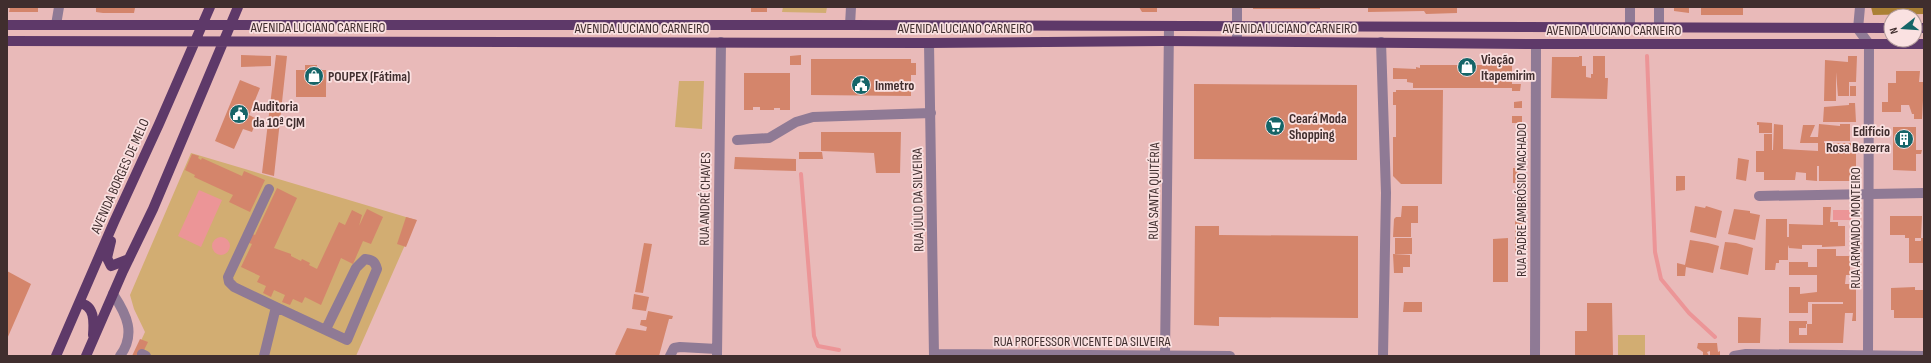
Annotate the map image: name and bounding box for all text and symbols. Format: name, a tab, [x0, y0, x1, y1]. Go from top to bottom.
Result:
north arrow	[1883, 8, 1923, 48]
street label: AVENIDA LUCIANO CARNEIRO	[250, 19, 385, 36]
street label: AVENIDA LUCIANO CARNEIRO	[574, 20, 709, 37]
street label: AVENIDA LUCIANO CARNEIRO	[897, 20, 1032, 37]
street label: AVENIDA LUCIANO CARNEIRO	[1222, 20, 1357, 37]
street label: AVENIDA LUCIANO CARNEIRO	[1546, 22, 1681, 39]
text: N	[1887, 26, 1901, 35]
place label: Viação Itapemirim	[1481, 51, 1535, 84]
shop icon: Viação Itapemirim	[1456, 56, 1478, 78]
shop icon: POUPEX (Fátima)	[303, 65, 325, 87]
place label: POUPEX (Fátima)	[328, 68, 410, 85]
public building icon: Inmetro	[850, 74, 872, 96]
place label: Inmetro	[875, 77, 914, 94]
place label: Auditoria da 10ª CJM	[252, 98, 305, 131]
public building icon: Auditoria da 10ª CJM	[228, 103, 250, 125]
place label: Ceará Moda Shopping	[1289, 110, 1347, 143]
supermarket icon: Ceará Moda Shopping	[1264, 115, 1286, 137]
street label: AVENIDA BORGES DE MELO	[87, 116, 153, 237]
street label: RUA PADRE AMBRÓSIO MACHADO	[1513, 123, 1530, 277]
place label: Edifício Rosa Bezerra	[1826, 123, 1890, 156]
building icon: Edifício Rosa Bezerra	[1893, 128, 1915, 150]
street label: RUA SANTA QUITÉRIA	[1145, 141, 1163, 240]
street label: RUA JÚLIO DA SILVEIRA	[909, 147, 927, 252]
street label: RUA ANDRÉ CHAVES	[696, 152, 714, 246]
street label: RUA ARMANDO MONTEIRO	[1847, 167, 1864, 289]
street label: RUA PROFESSOR VICENTE DA SILVEIRA	[993, 333, 1172, 350]

